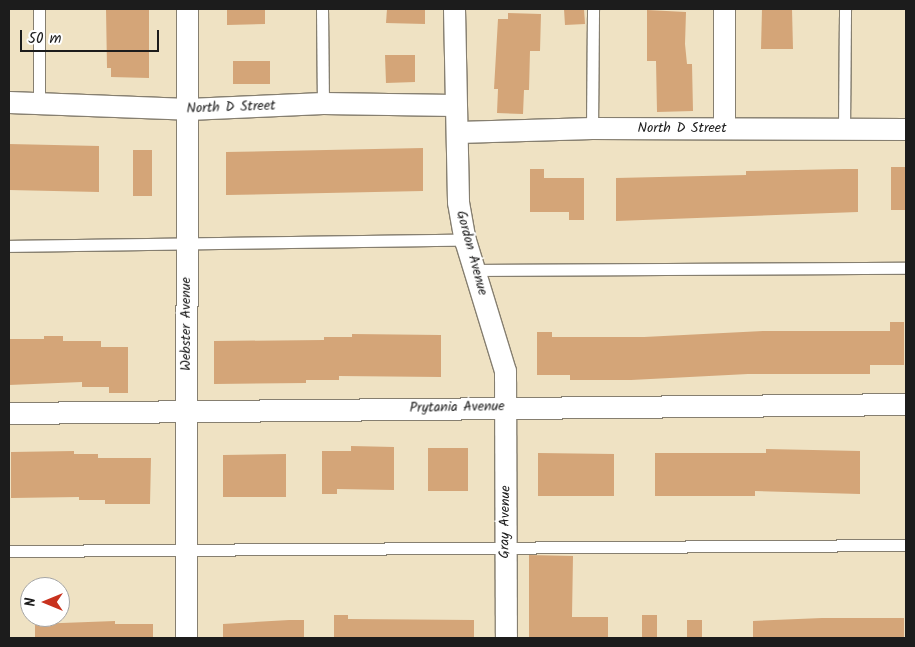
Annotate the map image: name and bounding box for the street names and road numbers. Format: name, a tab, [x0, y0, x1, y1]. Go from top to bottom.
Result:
street label: North D Street	[186, 97, 276, 117]
street label: North D Street	[637, 120, 727, 136]
street label: Gordon Avenue	[453, 209, 491, 297]
street label: Webster Avenue	[178, 277, 194, 371]
street label: Prytania Avenue	[409, 398, 505, 416]
street label: Gray Avenue	[496, 485, 514, 559]

